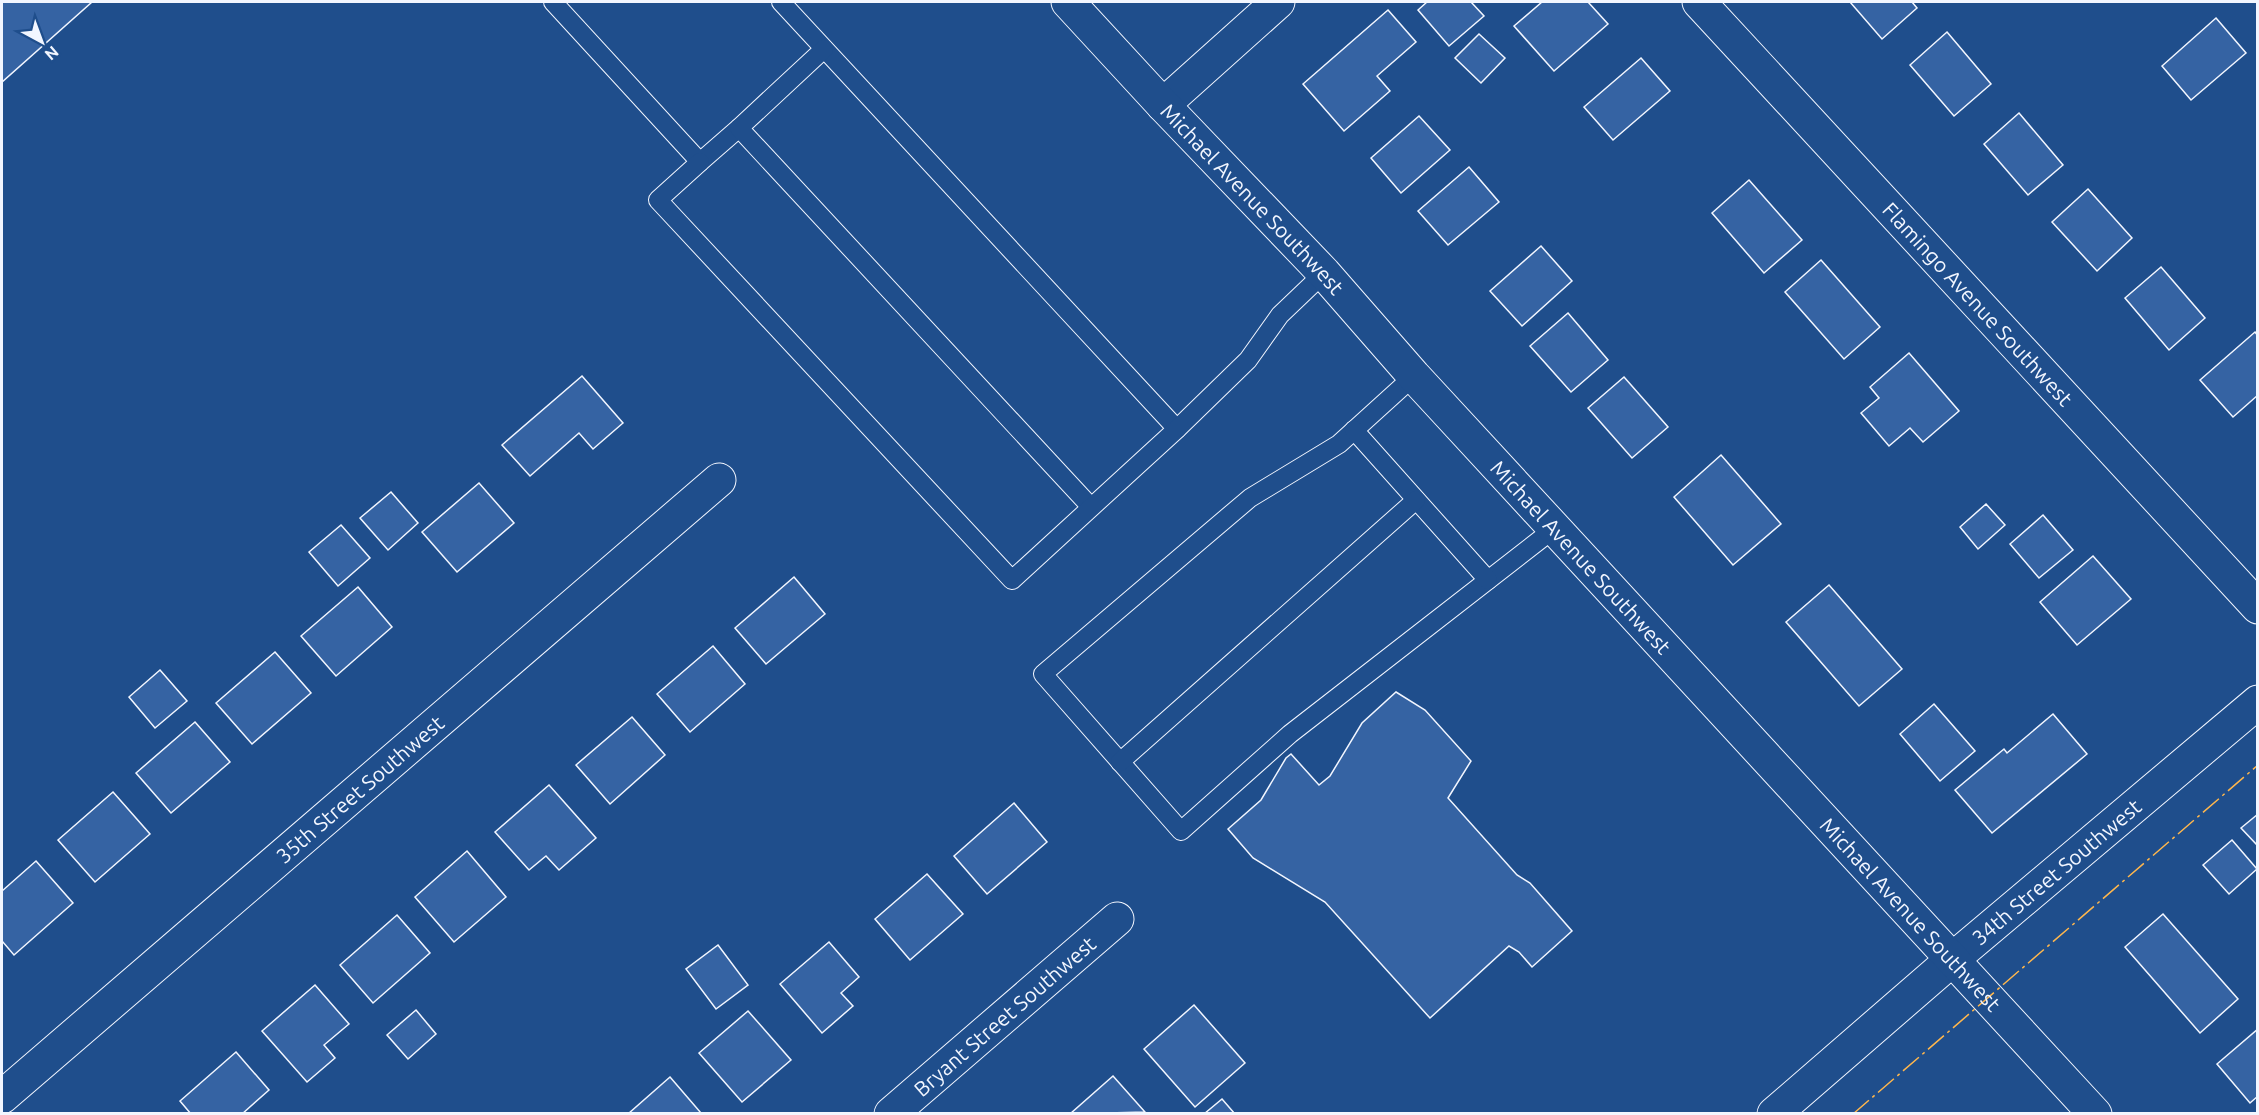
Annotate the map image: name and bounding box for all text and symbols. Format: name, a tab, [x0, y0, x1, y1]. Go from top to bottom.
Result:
north arrow	[12, 12, 72, 72]
text: N	[41, 43, 62, 64]
street label: Michael Avenue Southwest	[1156, 99, 1349, 299]
street label: Flamingo Avenue Southwest	[1878, 197, 2078, 411]
street label: Michael Avenue Southwest	[1486, 456, 1676, 659]
street label: 35th Street Southwest	[271, 711, 448, 868]
street label: 34th Street Southwest	[1967, 794, 2146, 950]
street label: Michael Avenue Southwest	[1816, 813, 2006, 1016]
street label: Bryant Street Southwest	[909, 931, 1100, 1101]

